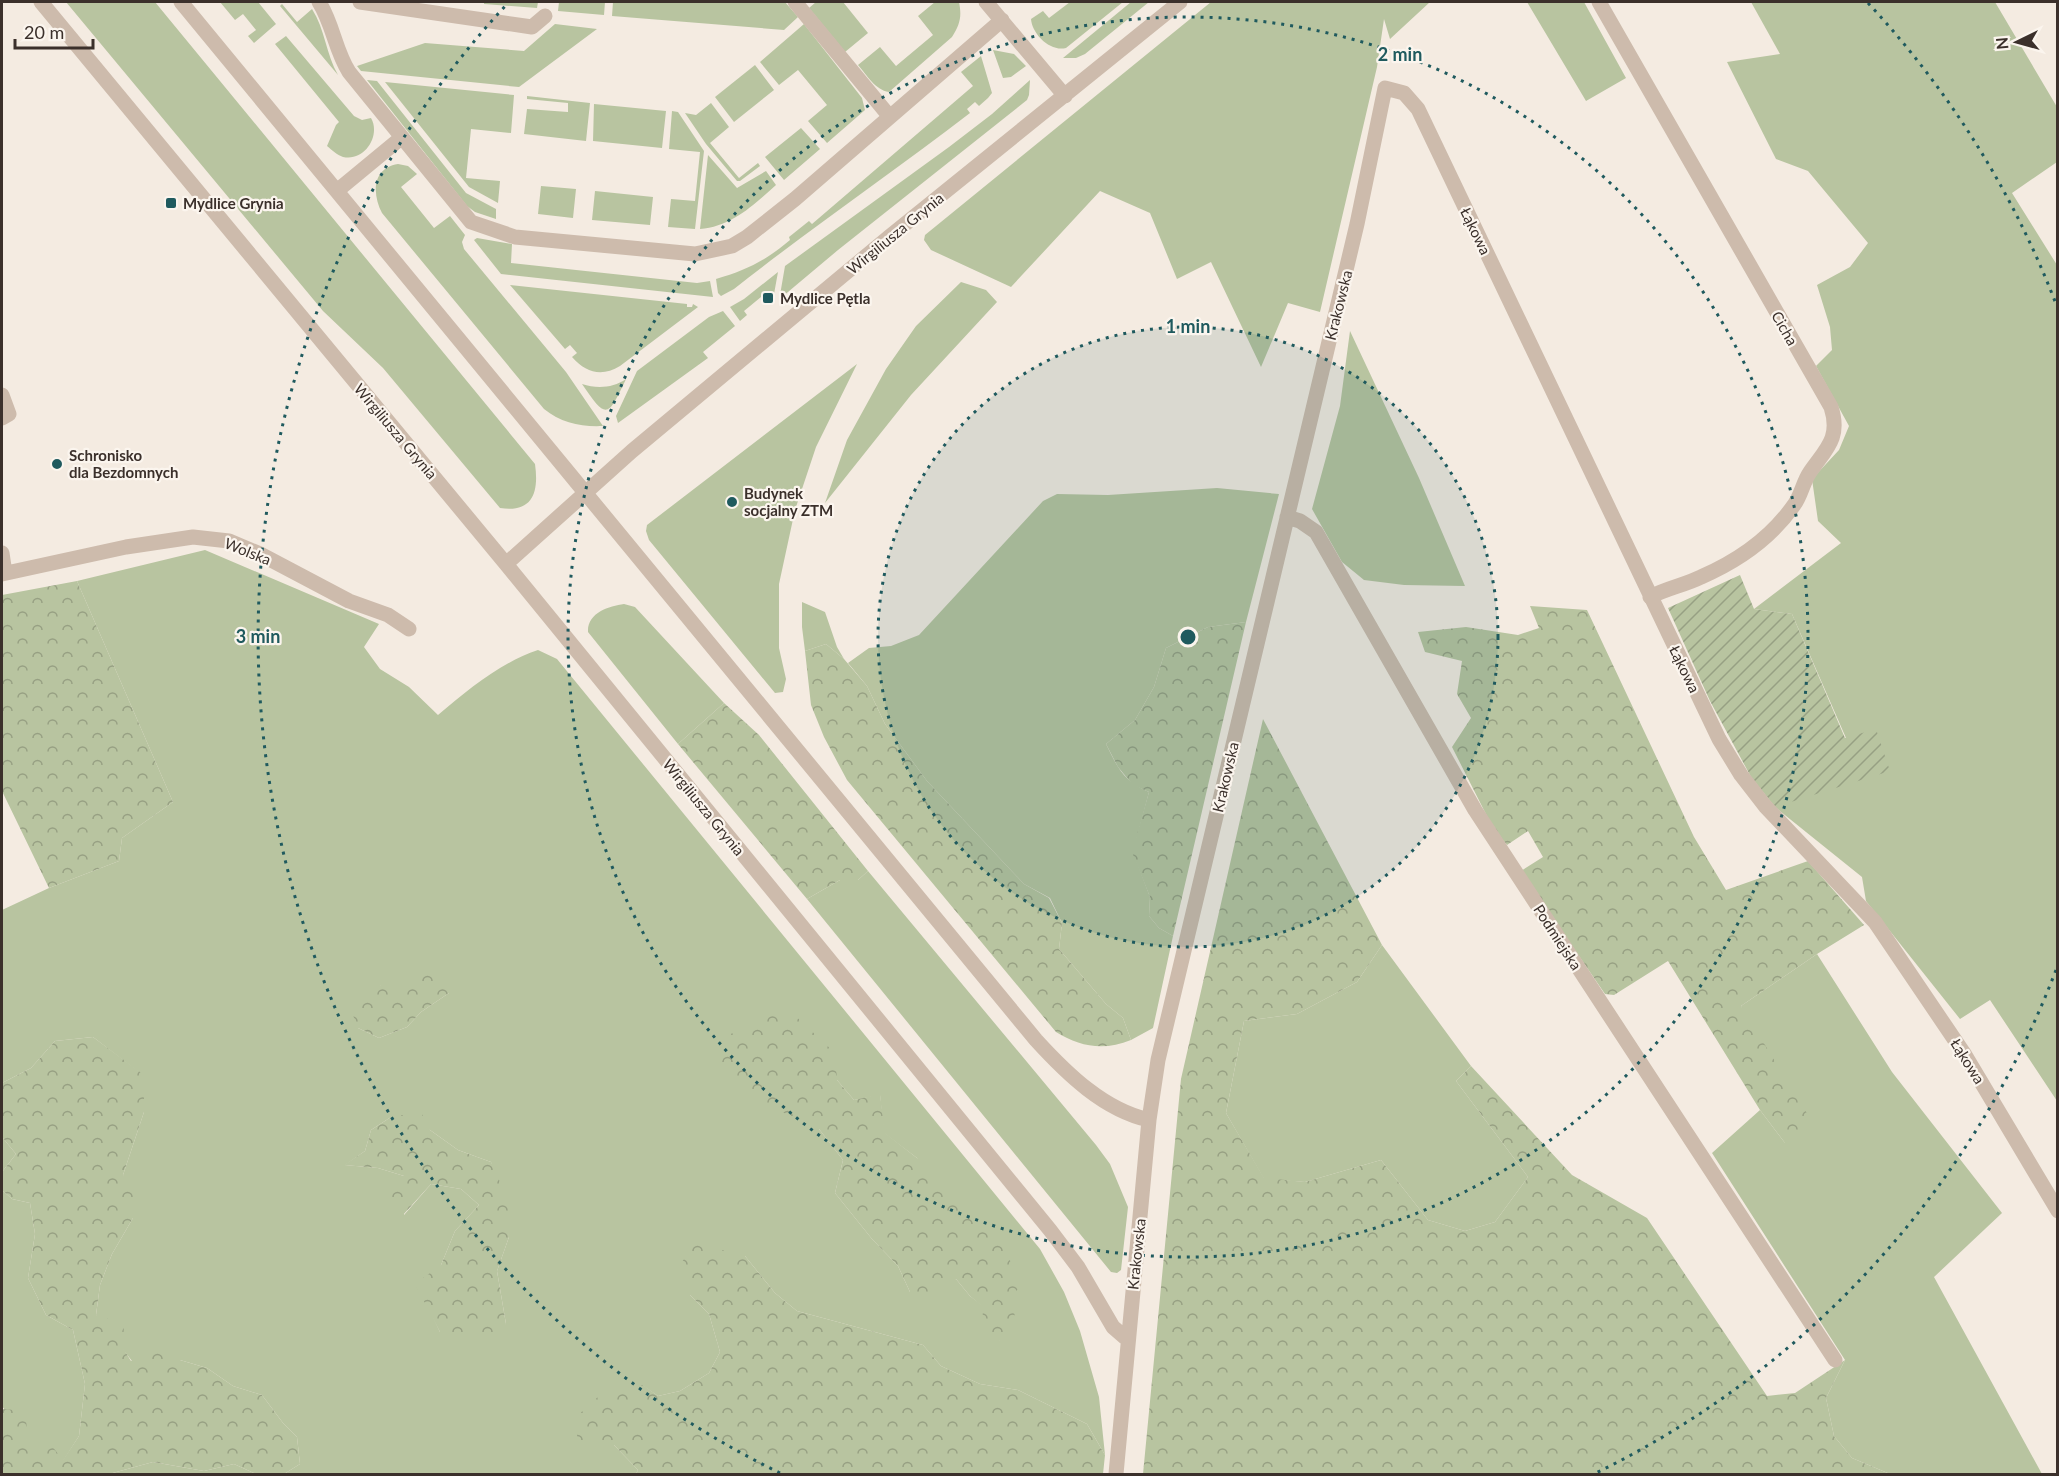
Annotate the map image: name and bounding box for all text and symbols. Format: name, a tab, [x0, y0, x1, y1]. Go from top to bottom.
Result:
scale bar	[15, 12, 93, 50]
north arrow	[1987, 12, 2047, 72]
text: 20 m	[24, 21, 64, 43]
text: N	[1992, 36, 2012, 50]
text: 2 min	[1378, 43, 1422, 65]
street label: Wirgiliusza Grynia	[843, 188, 947, 278]
place label: Mydlice Grynia	[183, 194, 284, 212]
marker: Mydlice Grynia	[164, 196, 178, 210]
street label: Łąkowa	[1457, 205, 1495, 257]
street label: Krakowska	[1321, 268, 1355, 342]
place label: Mydlice Pętla	[780, 289, 870, 307]
marker: Mydlice Pętla	[761, 291, 775, 305]
street label: Cicha	[1768, 308, 1802, 348]
text: 1 min	[1166, 315, 1210, 337]
street label: Wirgiliusza Grynia	[351, 380, 441, 482]
place label: Schronisko dla Bezdomnych	[69, 446, 178, 481]
marker: Schronisko dla Bezdomnych	[50, 457, 64, 471]
place label: Budynek socjalny ZTM	[744, 484, 833, 519]
marker: Budynek socjalny ZTM	[725, 495, 739, 509]
street label: Wolska	[222, 534, 274, 568]
text: 3 min	[236, 625, 280, 647]
centre of rings	[1178, 627, 1198, 647]
street label: Łąkowa	[1666, 643, 1704, 695]
street label: Krakowska	[1208, 740, 1242, 814]
street label: Wirgiliusza Grynia	[659, 755, 749, 859]
street label: Podmiejska	[1530, 901, 1586, 973]
street label: Łąkowa	[1947, 1035, 1989, 1087]
street label: Krakowska	[1123, 1217, 1149, 1291]

